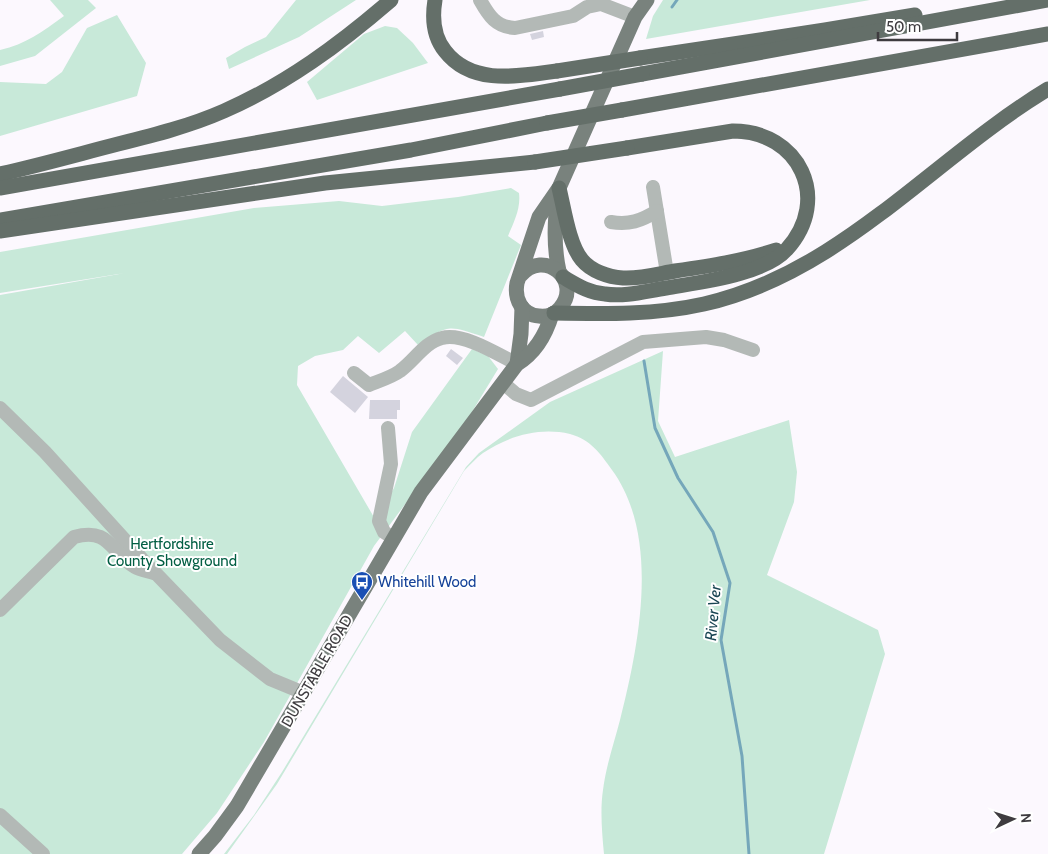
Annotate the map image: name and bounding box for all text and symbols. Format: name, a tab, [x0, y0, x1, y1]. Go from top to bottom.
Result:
scale bar	[878, 10, 957, 42]
text: 50 m	[886, 18, 921, 36]
park label: Hertfordshire County Showground	[107, 535, 237, 570]
bus stop icon: Whitehill Wood	[350, 570, 374, 601]
place label: Whitehill Wood	[378, 573, 476, 591]
water label: River Ver	[701, 583, 725, 642]
street label: DUNSTABLE ROAD	[278, 612, 356, 730]
north arrow	[988, 794, 1038, 844]
text: N	[1017, 813, 1035, 824]

